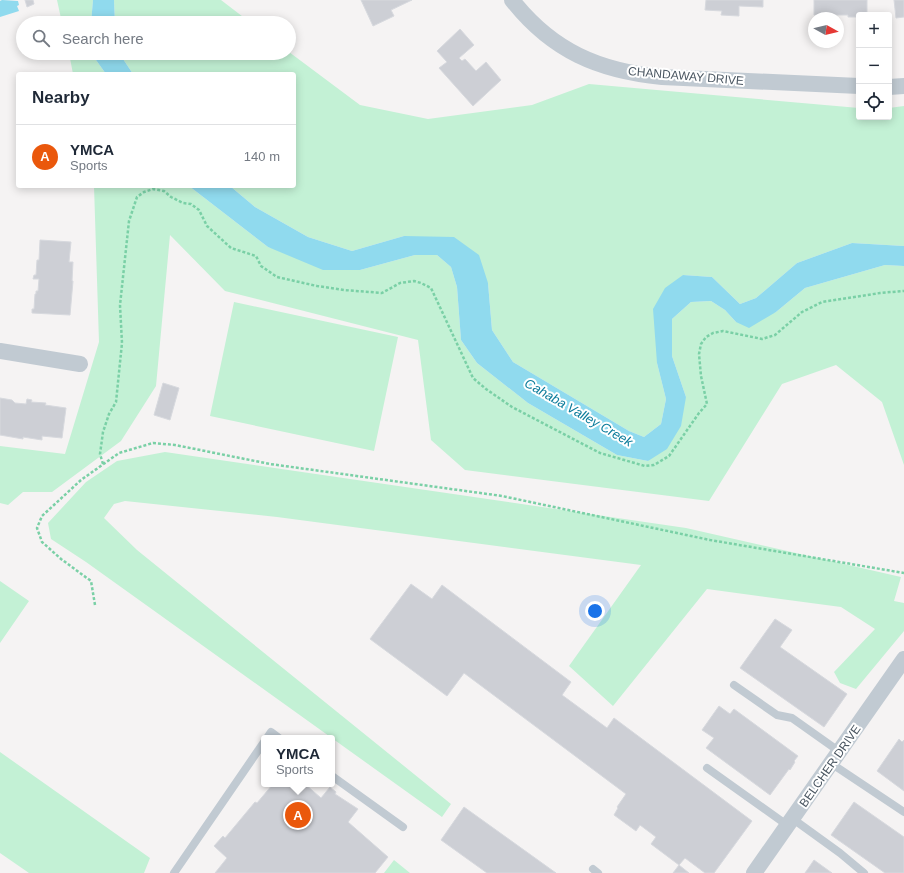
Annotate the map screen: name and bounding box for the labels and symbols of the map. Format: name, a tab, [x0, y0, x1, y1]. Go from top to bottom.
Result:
north arrow	[808, 12, 844, 48]
street label: CHANDAWAY DRIVE	[628, 64, 744, 88]
water label: Cahaba Valley Creek	[522, 375, 637, 450]
your location	[585, 601, 605, 621]
street label: BELCHER DRIVE	[797, 722, 863, 810]
pin: A	[285, 800, 311, 830]

